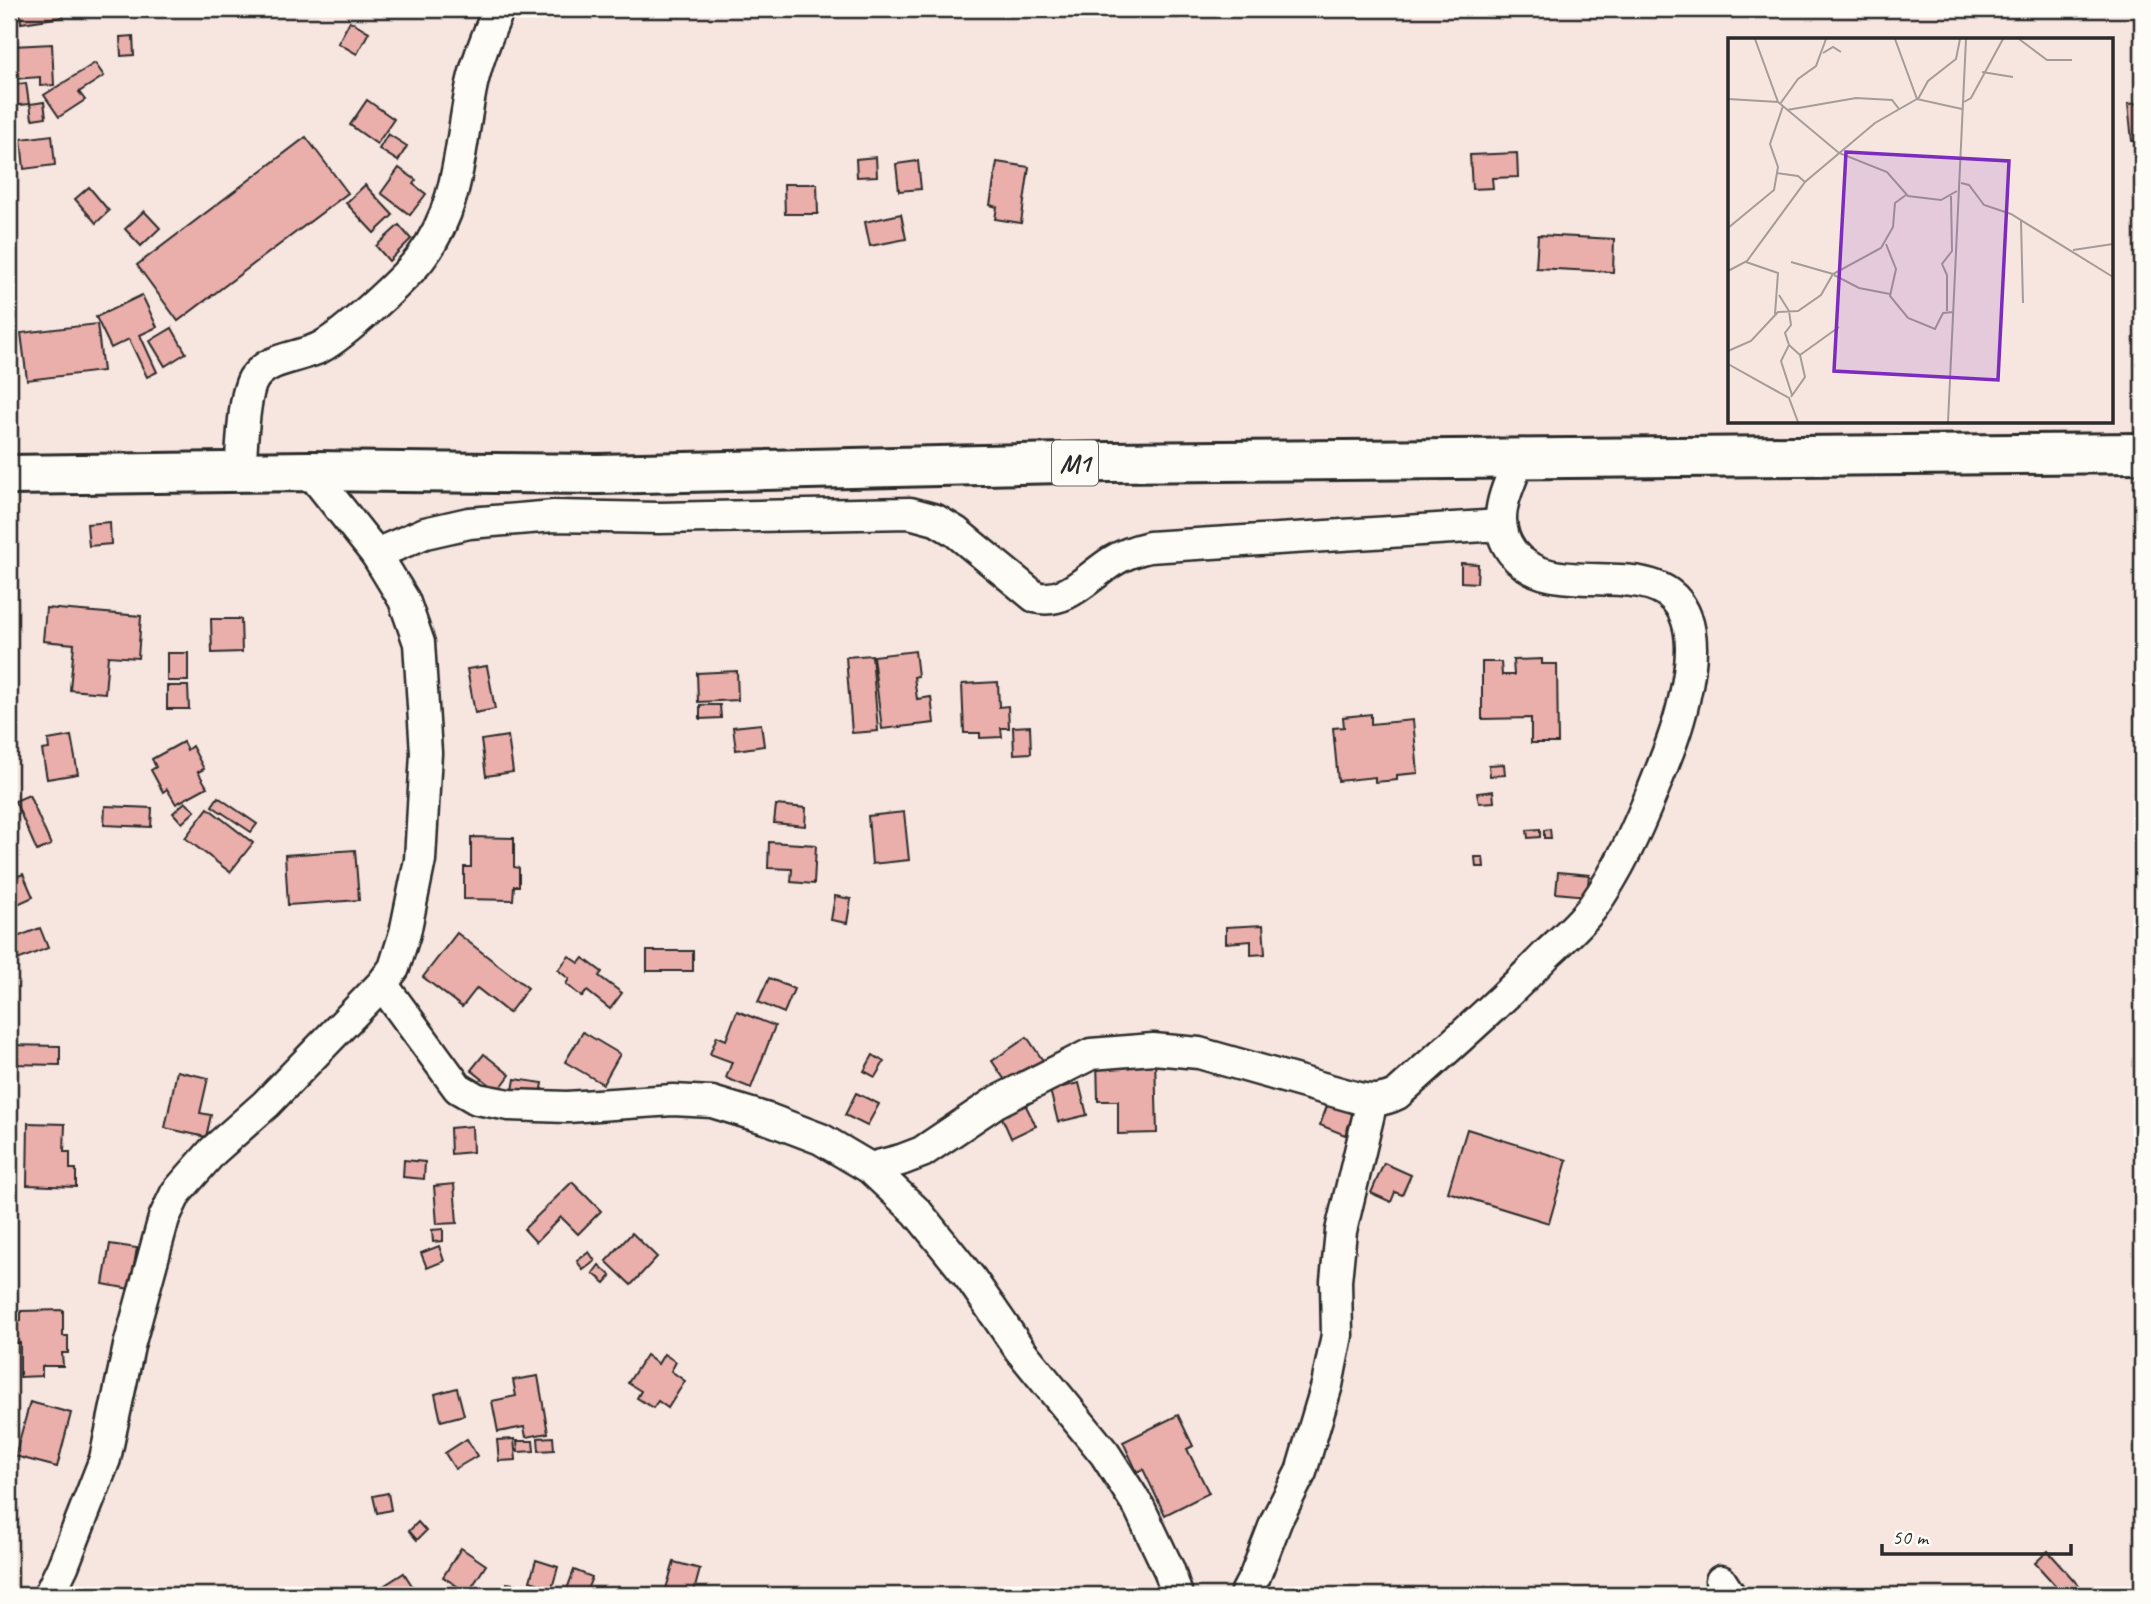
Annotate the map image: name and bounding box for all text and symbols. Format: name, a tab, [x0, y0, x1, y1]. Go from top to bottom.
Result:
inset map	[1728, 38, 2112, 424]
road number: M1	[1052, 440, 1098, 485]
scale bar	[1882, 1513, 2070, 1557]
text: 50 m	[1892, 1524, 1930, 1550]

